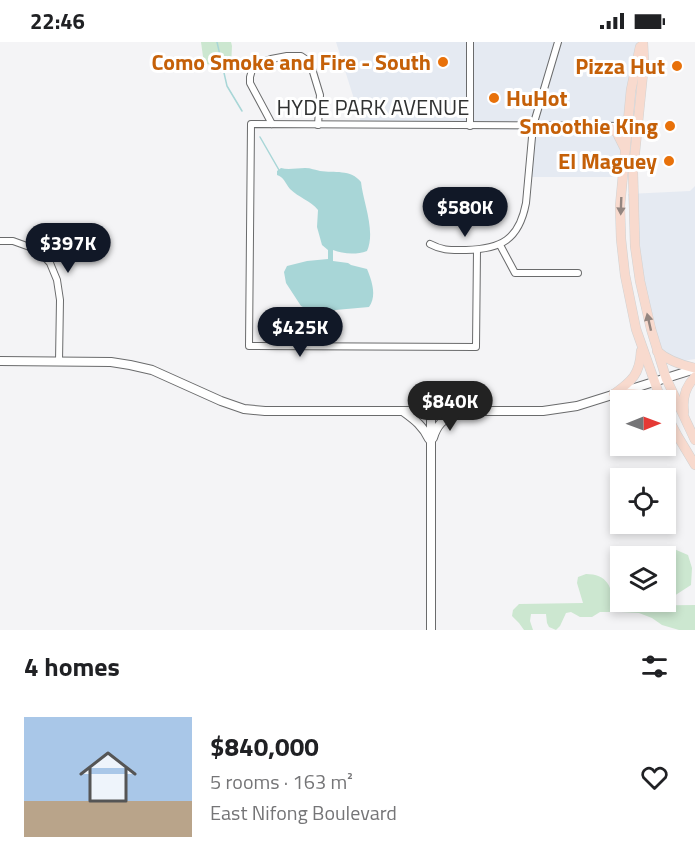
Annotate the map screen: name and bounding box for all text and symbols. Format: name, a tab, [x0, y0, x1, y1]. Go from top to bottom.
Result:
text: 22:46	[30, 4, 85, 38]
place label: Como Smoke and Fire - South	[151, 45, 431, 79]
place label: Pizza Hut	[575, 49, 665, 83]
marker: Como Smoke and Fire - South	[436, 55, 450, 69]
marker: Pizza Hut	[670, 59, 684, 73]
place label: HuHot	[506, 81, 568, 115]
street label: HYDE PARK AVENUE	[277, 90, 469, 124]
marker: HuHot	[487, 91, 501, 105]
place label: Smoothie King	[520, 109, 658, 143]
marker: Smoothie King	[663, 119, 677, 133]
place label: El Maguey	[558, 144, 657, 178]
marker: El Maguey	[662, 154, 676, 168]
pin: $580K	[423, 187, 507, 238]
text: $580K	[437, 191, 493, 222]
one-way arrow	[616, 196, 626, 215]
pin: $397K	[26, 223, 110, 274]
text: $397K	[40, 227, 96, 258]
pin: $425K	[258, 307, 342, 358]
text: $425K	[272, 311, 328, 342]
one-way arrow	[644, 312, 653, 331]
pin: $840K	[408, 381, 492, 432]
text: $840K	[422, 385, 478, 416]
north arrow	[610, 390, 676, 456]
map controls	[610, 390, 676, 612]
button: locate	[610, 468, 676, 534]
button: layers	[610, 546, 676, 612]
text: 4 homes	[24, 647, 120, 686]
icon: filters	[638, 650, 671, 683]
text: $840,000	[210, 727, 319, 766]
icon: home	[72, 741, 144, 813]
icon: heart	[638, 761, 671, 794]
text: 5 rooms · 163 m²	[210, 766, 353, 797]
text: East Nifong Boulevard	[210, 797, 397, 828]

